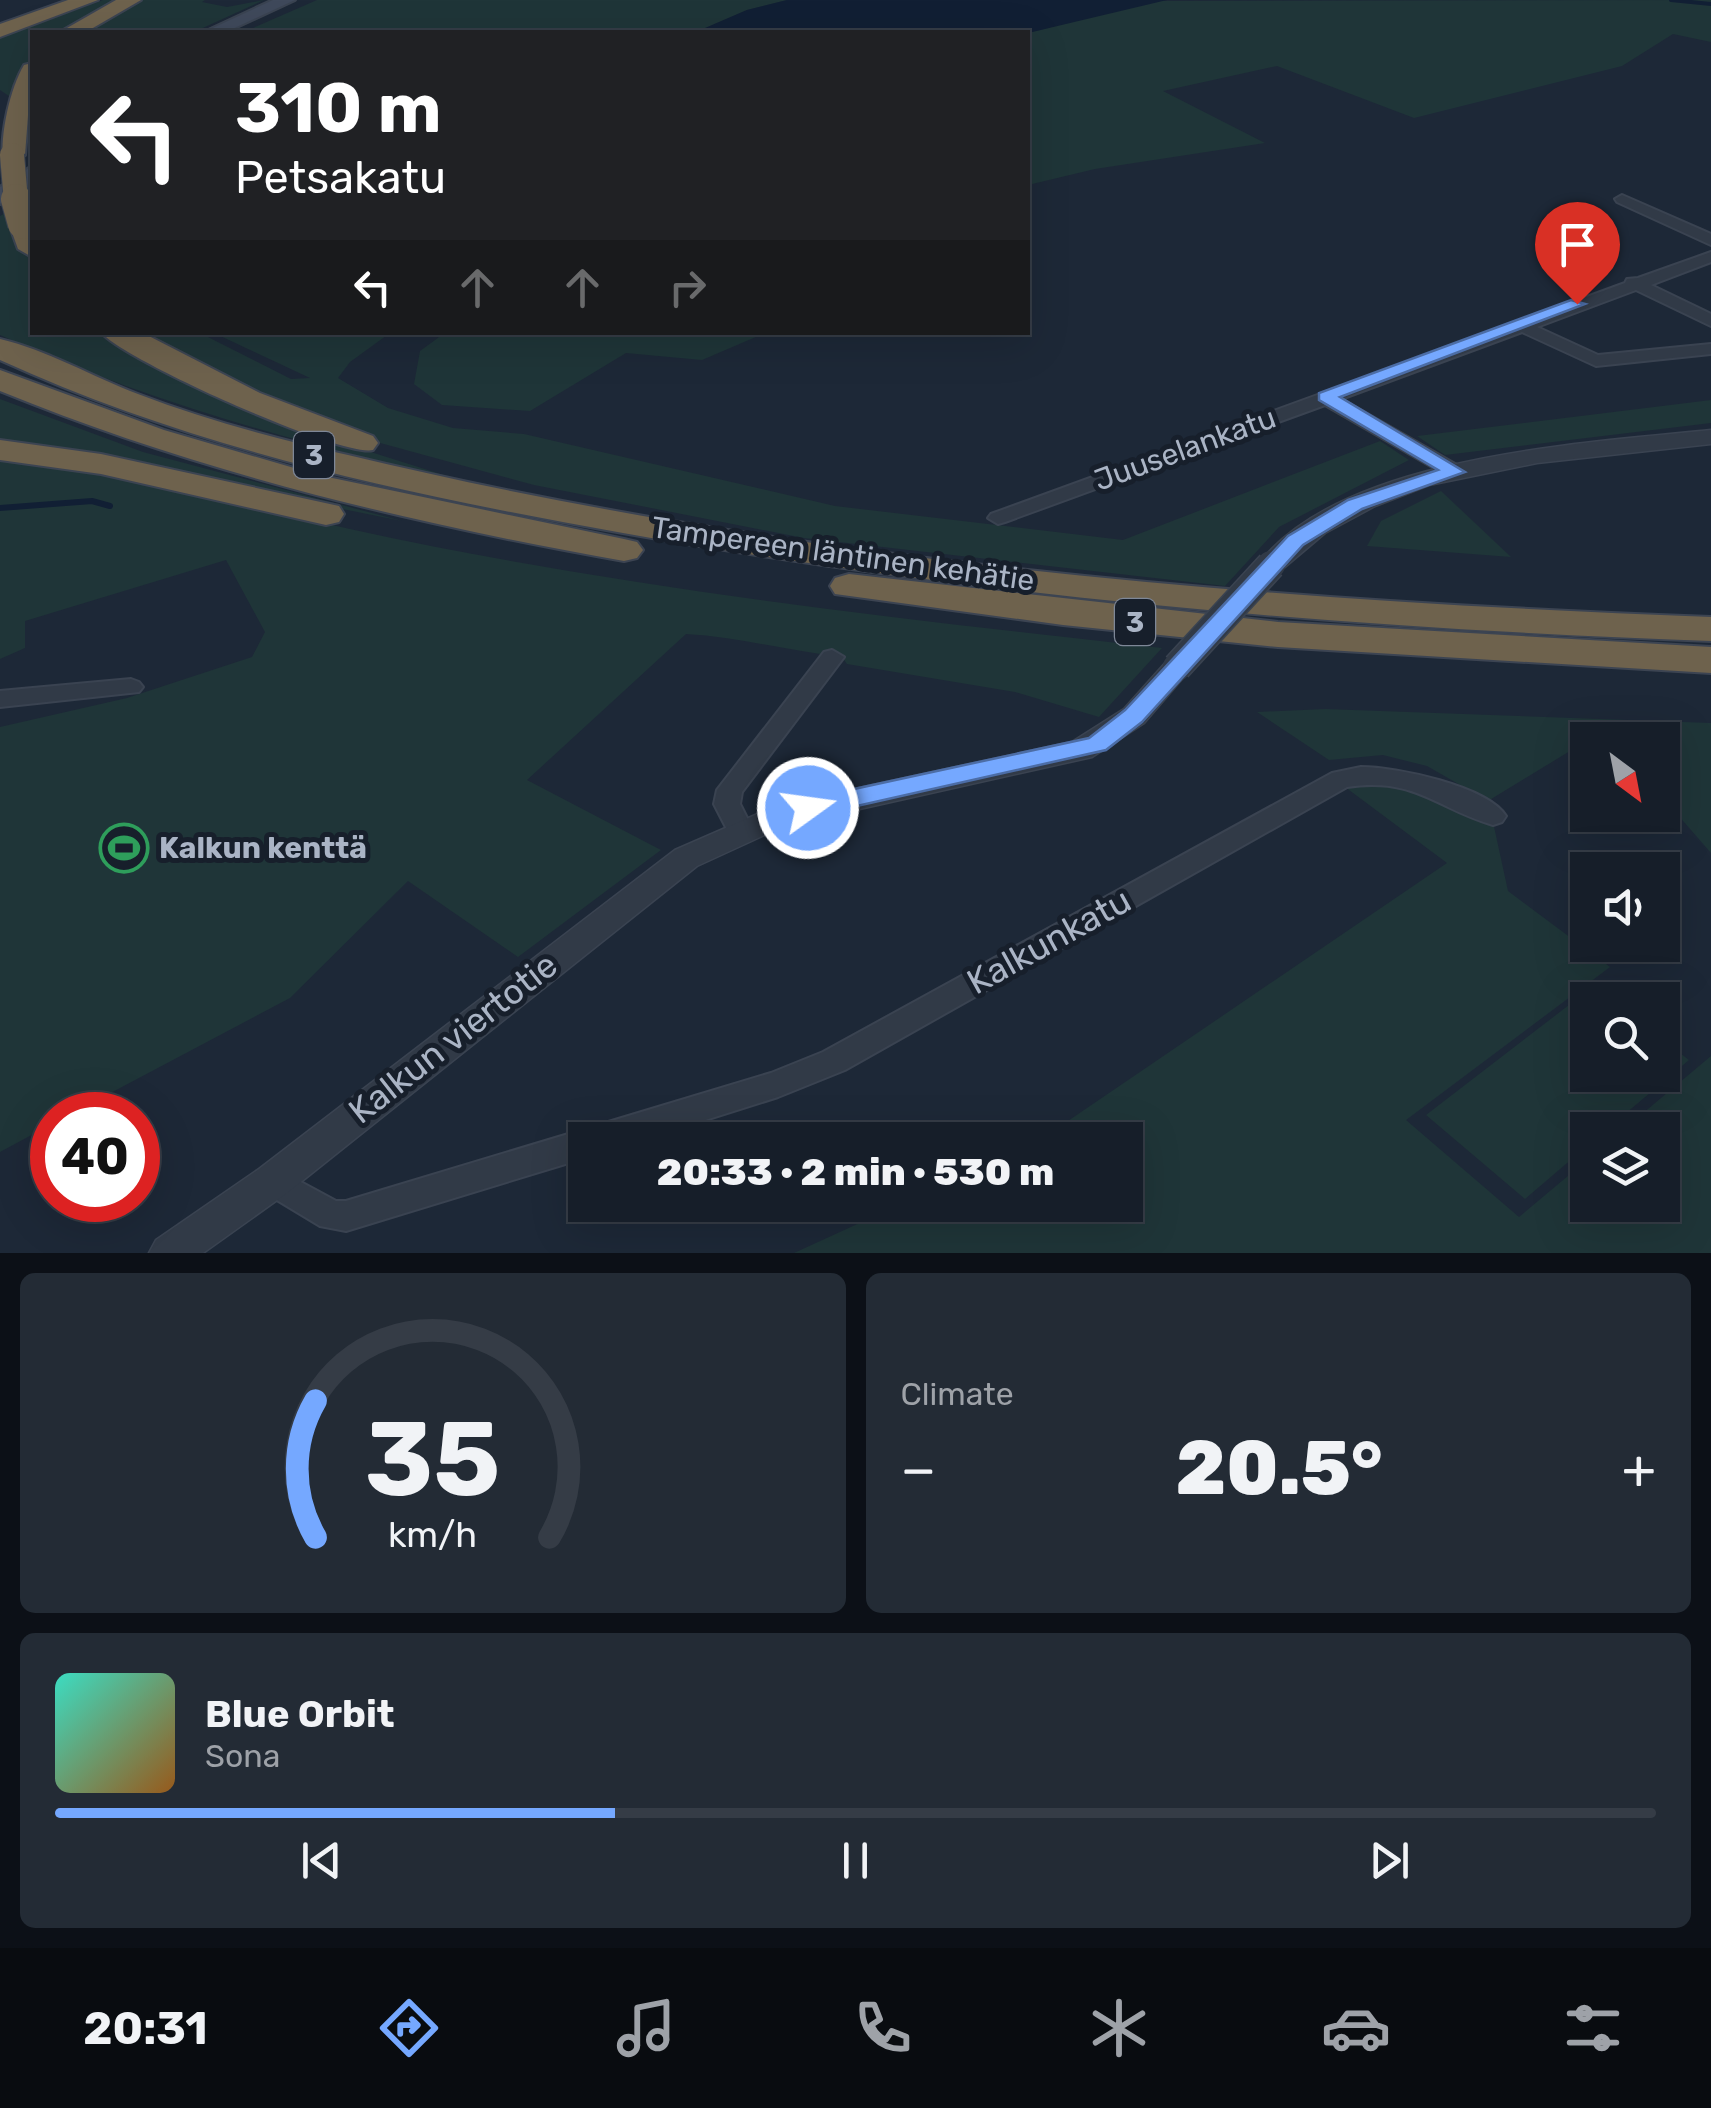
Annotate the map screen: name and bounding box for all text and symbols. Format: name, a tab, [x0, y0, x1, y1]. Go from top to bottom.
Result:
text: 310 m	[235, 67, 442, 150]
icon: left	[70, 70, 200, 200]
text: Petsakatu	[235, 151, 446, 204]
pin	[1535, 202, 1620, 305]
icon: arrive	[1550, 217, 1605, 272]
icon: left	[345, 260, 400, 315]
icon: ahead	[450, 260, 505, 315]
icon: ahead	[555, 260, 610, 315]
icon: right	[660, 260, 715, 315]
street label: Juuselankatu	[1089, 400, 1281, 498]
road number: 3	[294, 432, 334, 478]
street label: Tampereen läntinen kehätie	[649, 509, 1037, 599]
road number: 3	[1115, 599, 1155, 645]
north arrow	[1570, 722, 1680, 832]
map controls	[1570, 722, 1680, 1222]
position arrow	[756, 756, 860, 860]
sports icon: Kalkun kenttä	[98, 822, 150, 874]
place label: Kalkun kenttä	[159, 830, 367, 866]
button: sound	[1570, 852, 1680, 962]
street label: Kalkunkatu	[960, 879, 1138, 1003]
street label: Kalkun viertotie	[341, 944, 565, 1132]
button: search	[1570, 982, 1680, 1092]
speed limit sign: 40	[30, 1092, 160, 1222]
button: layers	[1570, 1112, 1680, 1222]
text: 20:33 · 2 min · 530 m	[657, 1149, 1054, 1195]
text: Climate	[901, 1375, 1014, 1413]
text: 35	[365, 1398, 501, 1521]
text: 20.5°	[1176, 1424, 1382, 1513]
text: −	[901, 1437, 936, 1502]
text: +	[1622, 1437, 1656, 1502]
text: km/h	[388, 1514, 477, 1556]
text: Blue Orbit	[205, 1691, 395, 1737]
text: Sona	[205, 1737, 280, 1775]
icon: previous	[294, 1833, 349, 1888]
icon: pause	[828, 1833, 883, 1888]
icon: next	[1362, 1833, 1417, 1888]
icon: directions	[374, 1993, 444, 2063]
icon: music	[611, 1993, 681, 2063]
icon: phone	[848, 1993, 918, 2063]
icon: climate	[1084, 1993, 1154, 2063]
icon: car	[1321, 1993, 1391, 2063]
icon: filters	[1558, 1993, 1628, 2063]
text: 20:31	[83, 2002, 208, 2055]

